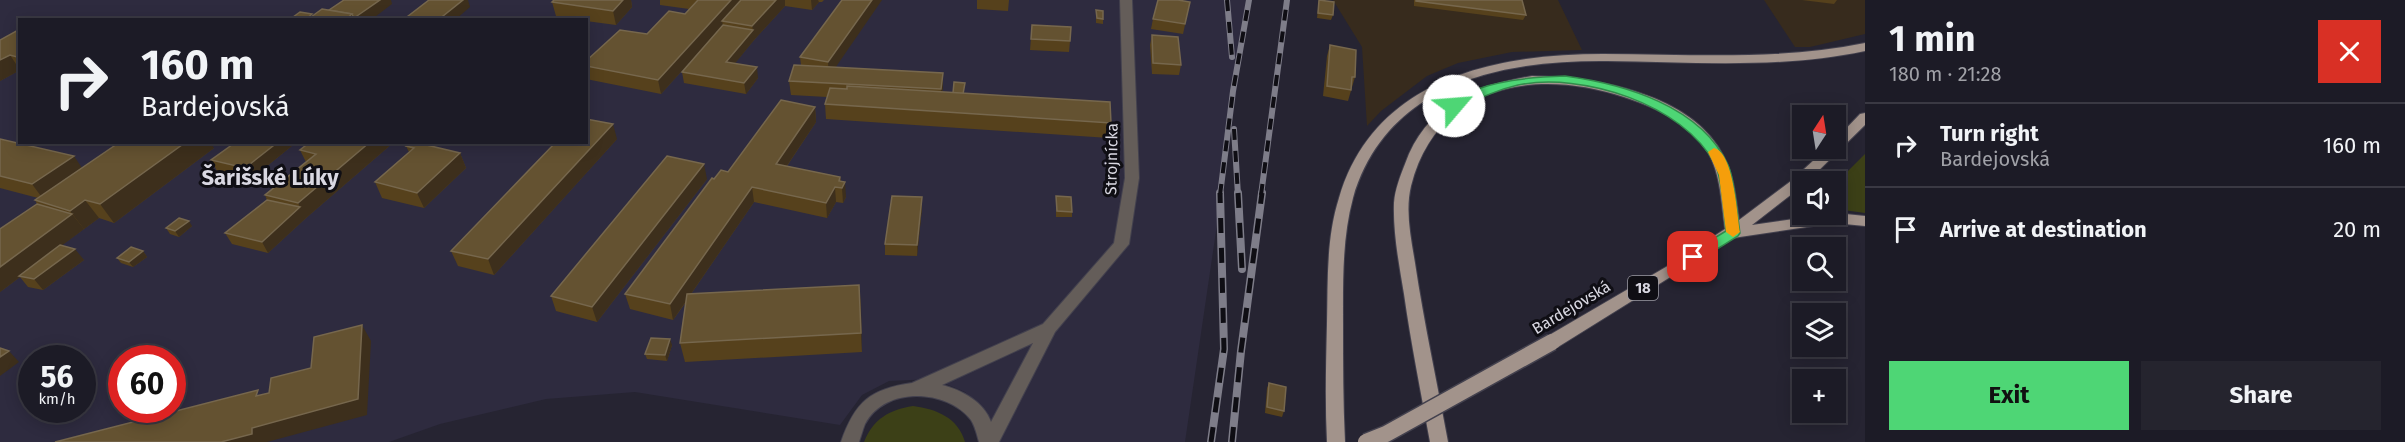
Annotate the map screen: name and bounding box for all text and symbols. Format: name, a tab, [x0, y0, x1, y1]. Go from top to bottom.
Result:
text: 1 min	[1889, 17, 1976, 61]
button: close	[2318, 20, 2381, 83]
text: 160 m	[141, 40, 254, 90]
icon: right	[42, 42, 120, 120]
text: 180 m · 21:28	[1889, 62, 2001, 86]
position arrow	[1422, 74, 1486, 138]
text: Bardejovská	[141, 91, 290, 123]
north arrow	[1792, 105, 1846, 159]
map controls	[1792, 105, 1846, 423]
text: Turn right	[1940, 120, 2039, 147]
street label: Strojnícka	[1101, 123, 1122, 195]
icon: right	[1889, 129, 1922, 162]
text: 160 m	[2323, 132, 2381, 159]
text: Bardejovská	[1940, 147, 2050, 171]
district label: Šarišské Lúky	[201, 163, 339, 191]
button: sound	[1792, 171, 1846, 225]
icon: arrive	[1889, 213, 1922, 246]
text: Arrive at destination	[1940, 216, 2147, 243]
text: 20 m	[2333, 216, 2381, 243]
pin	[1667, 231, 1718, 282]
button: search	[1792, 237, 1846, 291]
icon: arrive	[1676, 240, 1709, 273]
road number: 18	[1628, 276, 1658, 300]
street label: Bardejovská	[1529, 277, 1614, 338]
button: layers	[1792, 303, 1846, 357]
speed limit sign: 60	[108, 345, 186, 423]
text: 56	[40, 359, 73, 395]
button: Exit	[1889, 361, 2129, 430]
button: Share	[2141, 361, 2381, 430]
button: +	[1792, 369, 1846, 423]
text: km/h	[38, 390, 76, 408]

